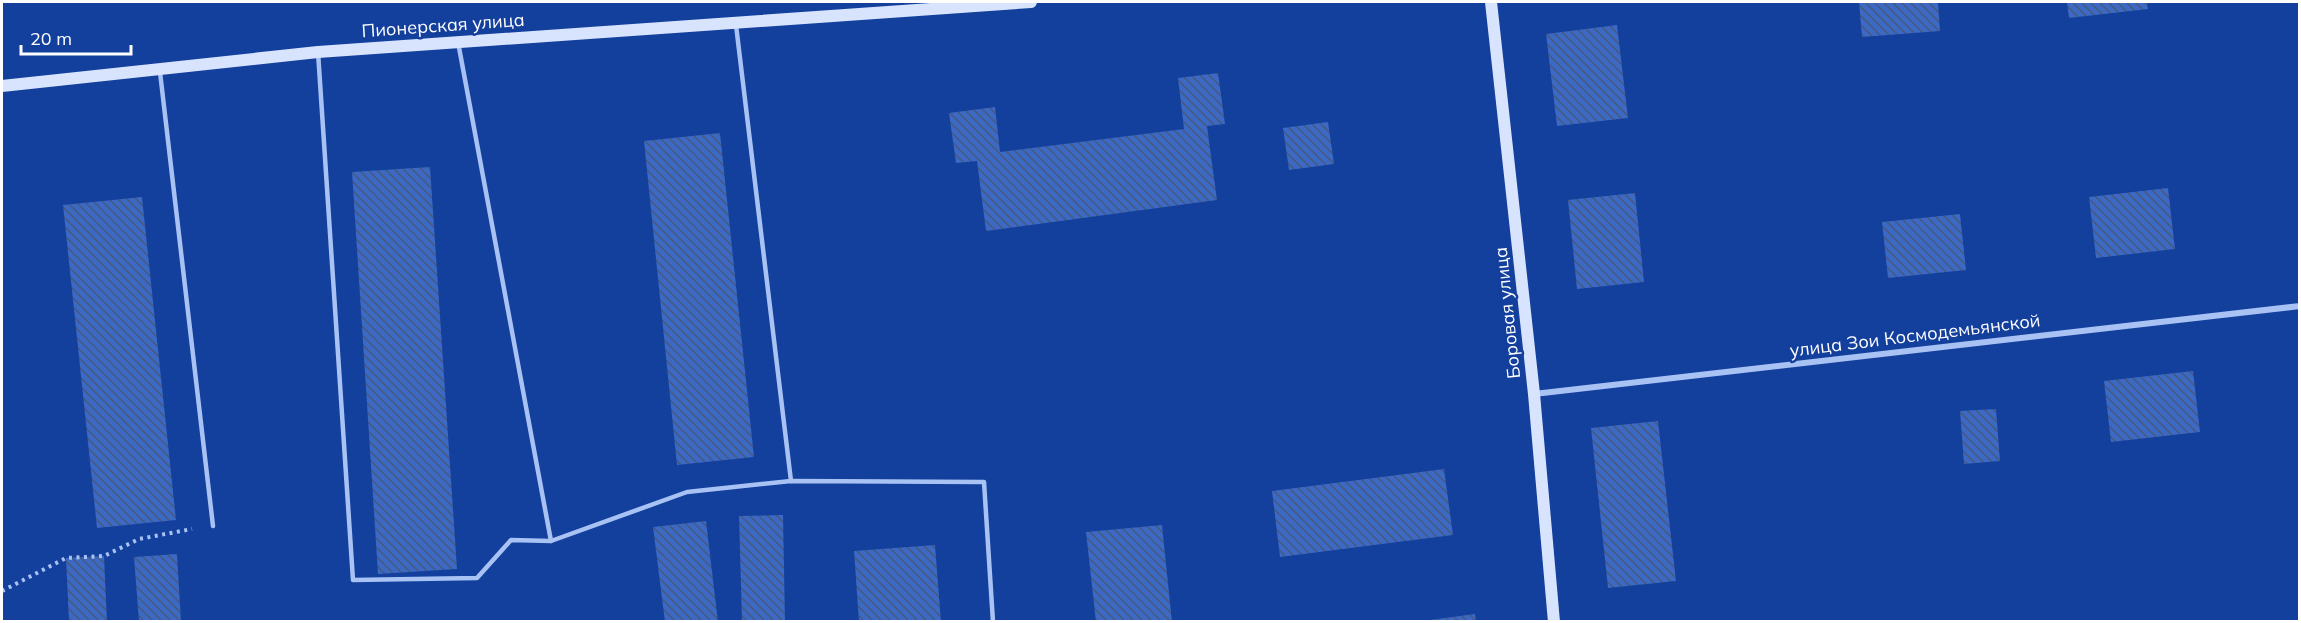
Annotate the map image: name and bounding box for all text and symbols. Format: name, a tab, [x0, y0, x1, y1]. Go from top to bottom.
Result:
street label: Пионерская улица	[361, 8, 525, 42]
scale bar	[21, 18, 130, 56]
text: 20 m	[30, 27, 72, 50]
street label: Боровая улица	[1489, 246, 1525, 380]
street label: улица Зои Космодемьянской	[1788, 308, 2042, 362]

